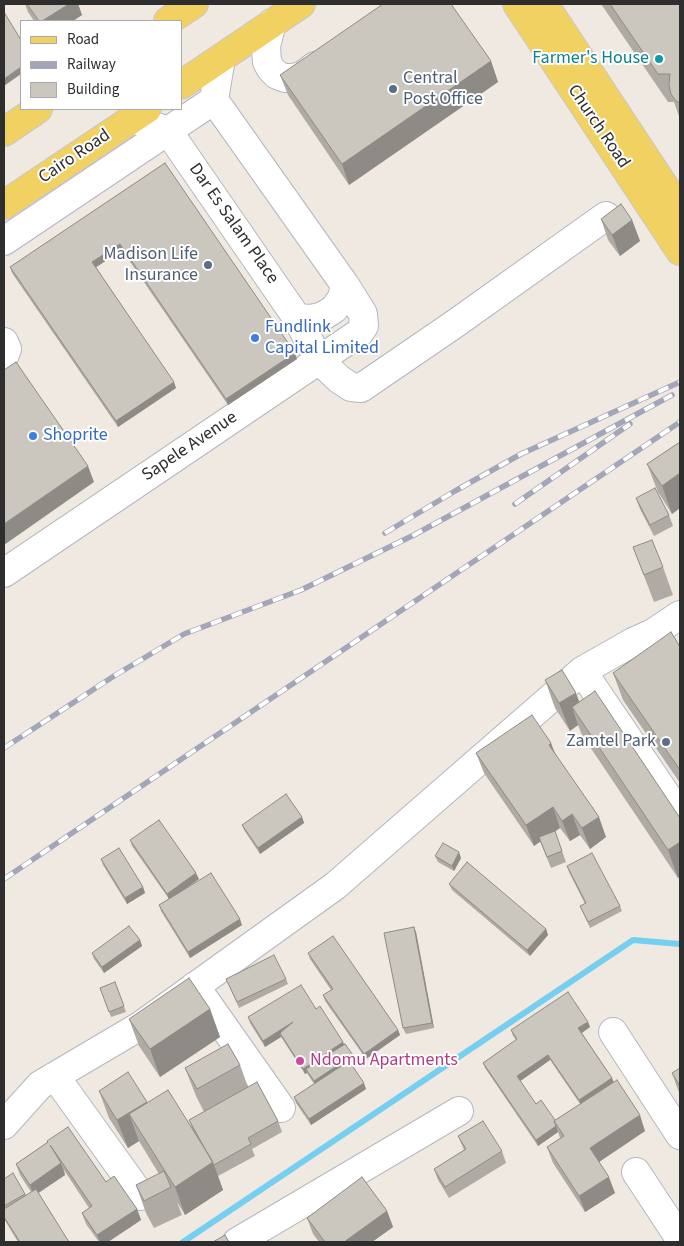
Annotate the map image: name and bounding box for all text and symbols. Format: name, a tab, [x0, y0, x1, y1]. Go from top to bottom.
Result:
legend	[20, 20, 182, 110]
text: Road	[67, 29, 99, 50]
place label: Farmer's House	[532, 48, 649, 70]
marker: Farmer's House	[653, 53, 665, 65]
text: Railway	[67, 54, 116, 75]
place label: Central Post Office	[403, 68, 483, 110]
text: Building	[67, 79, 119, 100]
street label: Church Road	[562, 81, 634, 173]
marker: Central Post Office	[387, 83, 399, 95]
street label: Cairo Road	[35, 125, 115, 189]
street label: Dar Es Salam Place	[183, 160, 283, 288]
place label: Madison Life Insurance	[104, 244, 198, 286]
marker: Madison Life Insurance	[202, 259, 214, 271]
place label: Fundlink Capital Limited	[265, 317, 379, 359]
marker: Fundlink Capital Limited	[249, 332, 261, 344]
street label: Sapele Avenue	[138, 407, 242, 487]
place label: Shoprite	[43, 425, 108, 447]
marker: Shoprite	[27, 430, 39, 442]
place label: Zamtel Park	[566, 731, 656, 753]
marker: Zamtel Park	[660, 736, 672, 748]
place label: Ndomu Apartments	[310, 1050, 458, 1072]
marker: Ndomu Apartments	[294, 1055, 306, 1067]

